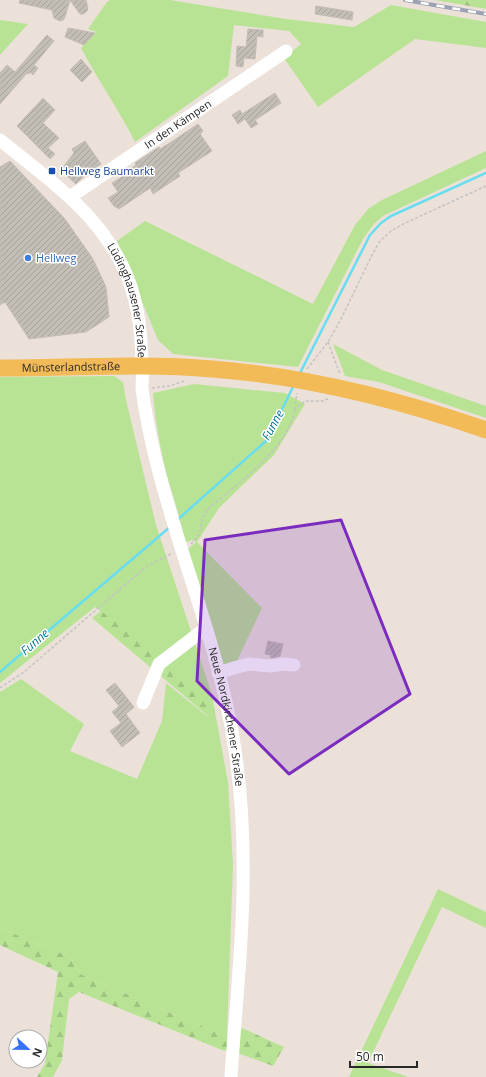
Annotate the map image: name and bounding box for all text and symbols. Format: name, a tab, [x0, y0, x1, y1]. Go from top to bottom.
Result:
street label: In den Kämpen	[141, 96, 214, 152]
place label: Hellweg Baumarkt	[60, 163, 154, 178]
marker: Hellweg Baumarkt	[47, 166, 57, 176]
street label: Lüdinghausener Straße	[104, 240, 150, 358]
place label: Hellweg	[36, 250, 77, 265]
marker: Hellweg	[23, 253, 33, 263]
street label: Münsterlandstraße	[22, 358, 120, 375]
water label: Funne	[257, 406, 288, 443]
water label: Funne	[17, 625, 53, 659]
street label: Neue Nordkirchener Straße	[205, 645, 247, 787]
north arrow	[8, 1029, 48, 1069]
scale bar	[350, 1043, 417, 1069]
text: N	[29, 1046, 46, 1060]
text: 50 m	[356, 1048, 384, 1065]

